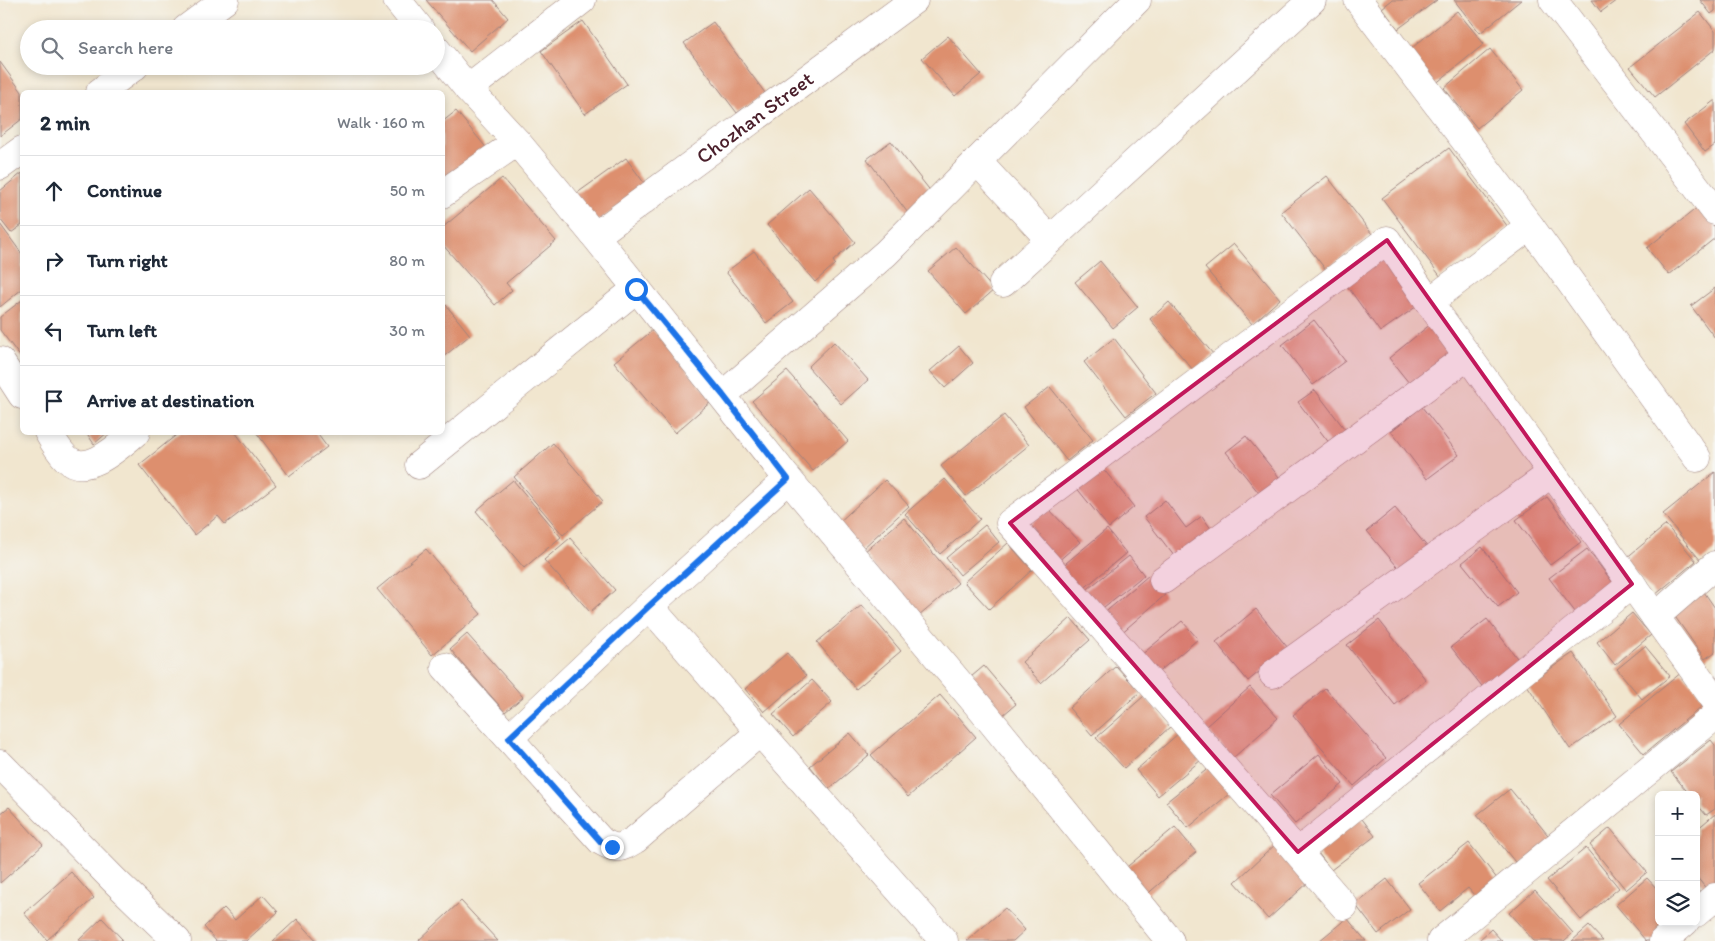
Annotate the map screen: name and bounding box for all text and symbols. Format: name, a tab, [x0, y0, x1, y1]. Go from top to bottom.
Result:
search box	[20, 20, 445, 75]
icon: search	[38, 34, 66, 62]
text: Search here	[78, 36, 173, 59]
street label: Chozhan Street	[691, 66, 818, 169]
text: 2 min	[40, 110, 90, 135]
text: Walk · 160 m	[337, 113, 425, 132]
icon: ahead	[40, 177, 68, 205]
text: Continue	[87, 179, 162, 202]
text: 50 m	[390, 181, 425, 200]
icon: right	[40, 247, 68, 275]
text: Turn right	[87, 249, 168, 272]
text: 80 m	[389, 251, 425, 270]
route start	[625, 278, 648, 301]
icon: left	[40, 317, 68, 345]
text: Turn left	[87, 319, 157, 342]
text: 30 m	[389, 321, 425, 340]
icon: arrive	[40, 387, 68, 415]
text: Arrive at destination	[87, 389, 254, 412]
map controls	[1655, 791, 1700, 926]
button: +	[1655, 791, 1700, 836]
route end	[601, 836, 624, 859]
button: −	[1655, 836, 1700, 881]
button: layers	[1655, 881, 1700, 926]

